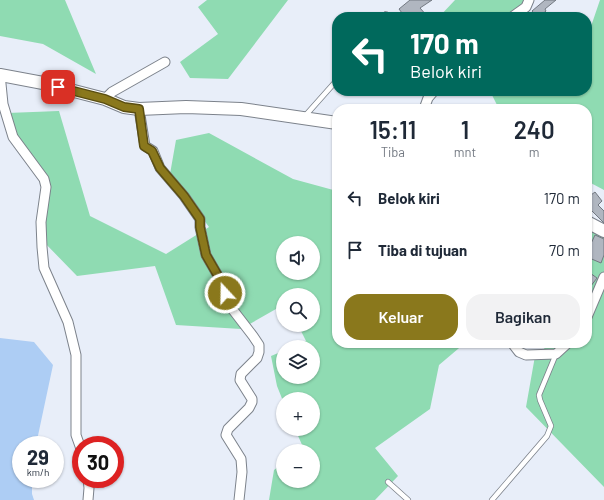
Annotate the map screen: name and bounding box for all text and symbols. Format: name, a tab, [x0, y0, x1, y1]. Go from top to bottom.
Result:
text: 170 m	[410, 26, 479, 60]
icon: left	[344, 28, 396, 80]
text: Belok kiri	[410, 60, 482, 82]
pin	[41, 70, 75, 104]
icon: arrive	[47, 76, 69, 98]
text: 15:11	[369, 115, 416, 144]
text: 1	[461, 115, 469, 144]
text: 240	[514, 115, 555, 144]
text: Tiba	[381, 144, 405, 160]
text: mnt	[454, 144, 476, 160]
text: m	[529, 144, 539, 160]
icon: left	[344, 187, 366, 209]
text: Belok kiri	[378, 189, 440, 207]
text: 170 m	[544, 189, 580, 207]
map controls	[276, 236, 320, 488]
button: sound	[276, 236, 320, 280]
icon: arrive	[344, 239, 366, 261]
text: Tiba di tujuan	[378, 241, 467, 259]
text: 70 m	[549, 241, 580, 259]
position arrow	[204, 272, 246, 314]
button: search	[276, 288, 320, 332]
button: Keluar	[344, 294, 458, 340]
button: Bagikan	[466, 294, 580, 340]
button: layers	[276, 340, 320, 384]
button: +	[276, 392, 320, 436]
speed limit sign: 30	[72, 436, 124, 488]
button: −	[276, 444, 320, 488]
text: 29	[27, 445, 49, 469]
text: km/h	[27, 466, 49, 478]

